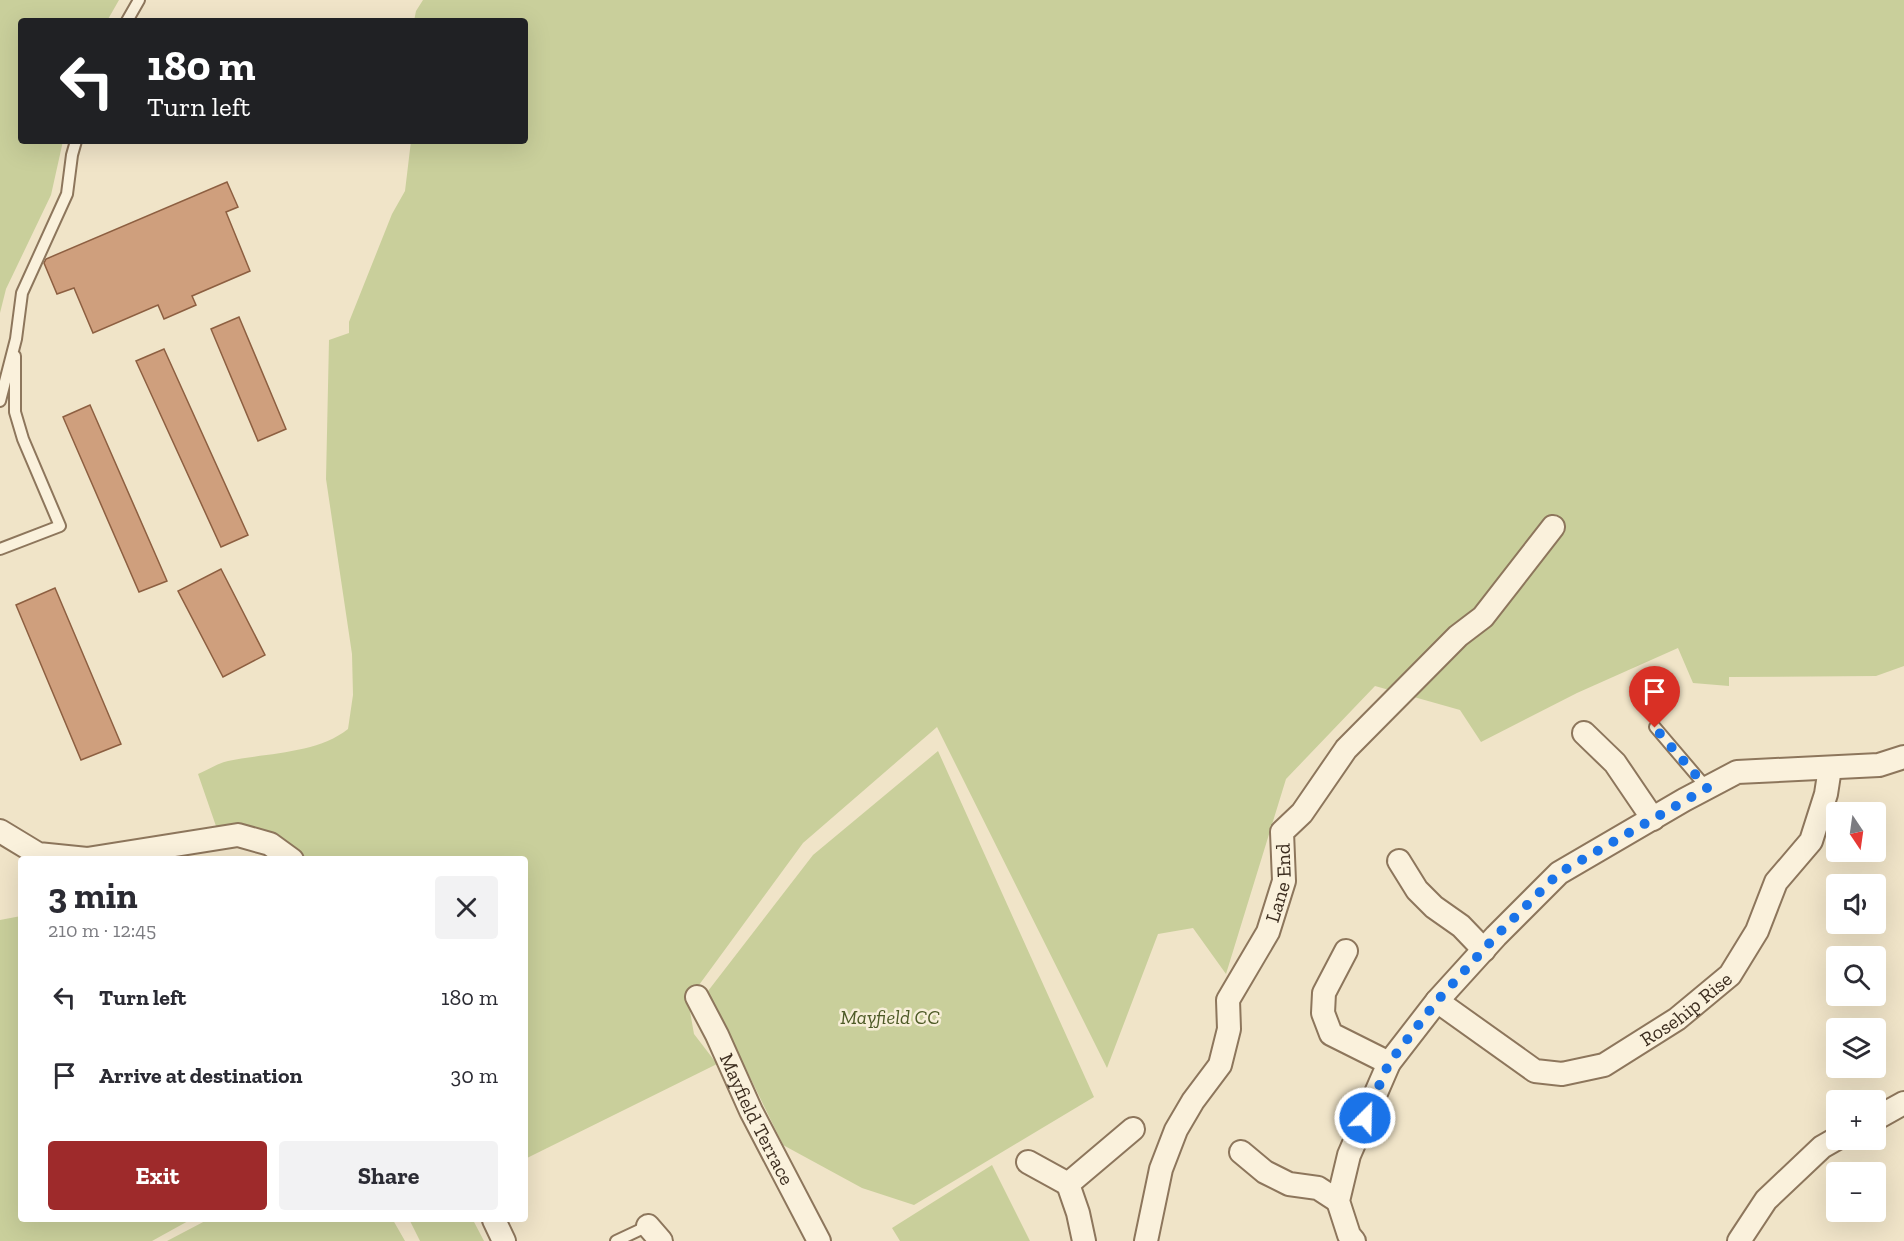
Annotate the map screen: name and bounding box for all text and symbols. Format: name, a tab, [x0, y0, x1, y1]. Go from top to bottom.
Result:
text: 180 m	[147, 40, 255, 91]
icon: left	[48, 42, 126, 120]
text: Turn left	[147, 91, 250, 123]
pin	[1629, 666, 1680, 728]
icon: arrive	[1638, 675, 1671, 708]
north arrow	[1826, 802, 1886, 862]
map controls	[1826, 802, 1886, 1222]
street label: Lane End	[1260, 843, 1296, 925]
text: 3 min	[48, 874, 138, 917]
button: sound	[1826, 874, 1886, 934]
button: close	[435, 876, 498, 939]
text: 210 m · 12:45	[48, 918, 156, 942]
button: search	[1826, 946, 1886, 1006]
street label: Rosehip Rise	[1636, 967, 1737, 1051]
icon: left	[48, 981, 81, 1014]
text: Turn left	[99, 984, 186, 1011]
text: 180 m	[441, 984, 498, 1011]
park label: Mayfield CC	[840, 1005, 940, 1029]
button: layers	[1826, 1018, 1886, 1078]
street label: Mayfield Terrace	[715, 1049, 800, 1189]
icon: arrive	[48, 1059, 81, 1092]
text: Arrive at destination	[99, 1062, 302, 1089]
text: 30 m	[451, 1062, 498, 1089]
position arrow	[1333, 1086, 1397, 1150]
button: +	[1826, 1090, 1886, 1150]
button: Exit	[48, 1141, 267, 1210]
button: Share	[279, 1141, 498, 1210]
button: −	[1826, 1162, 1886, 1222]

